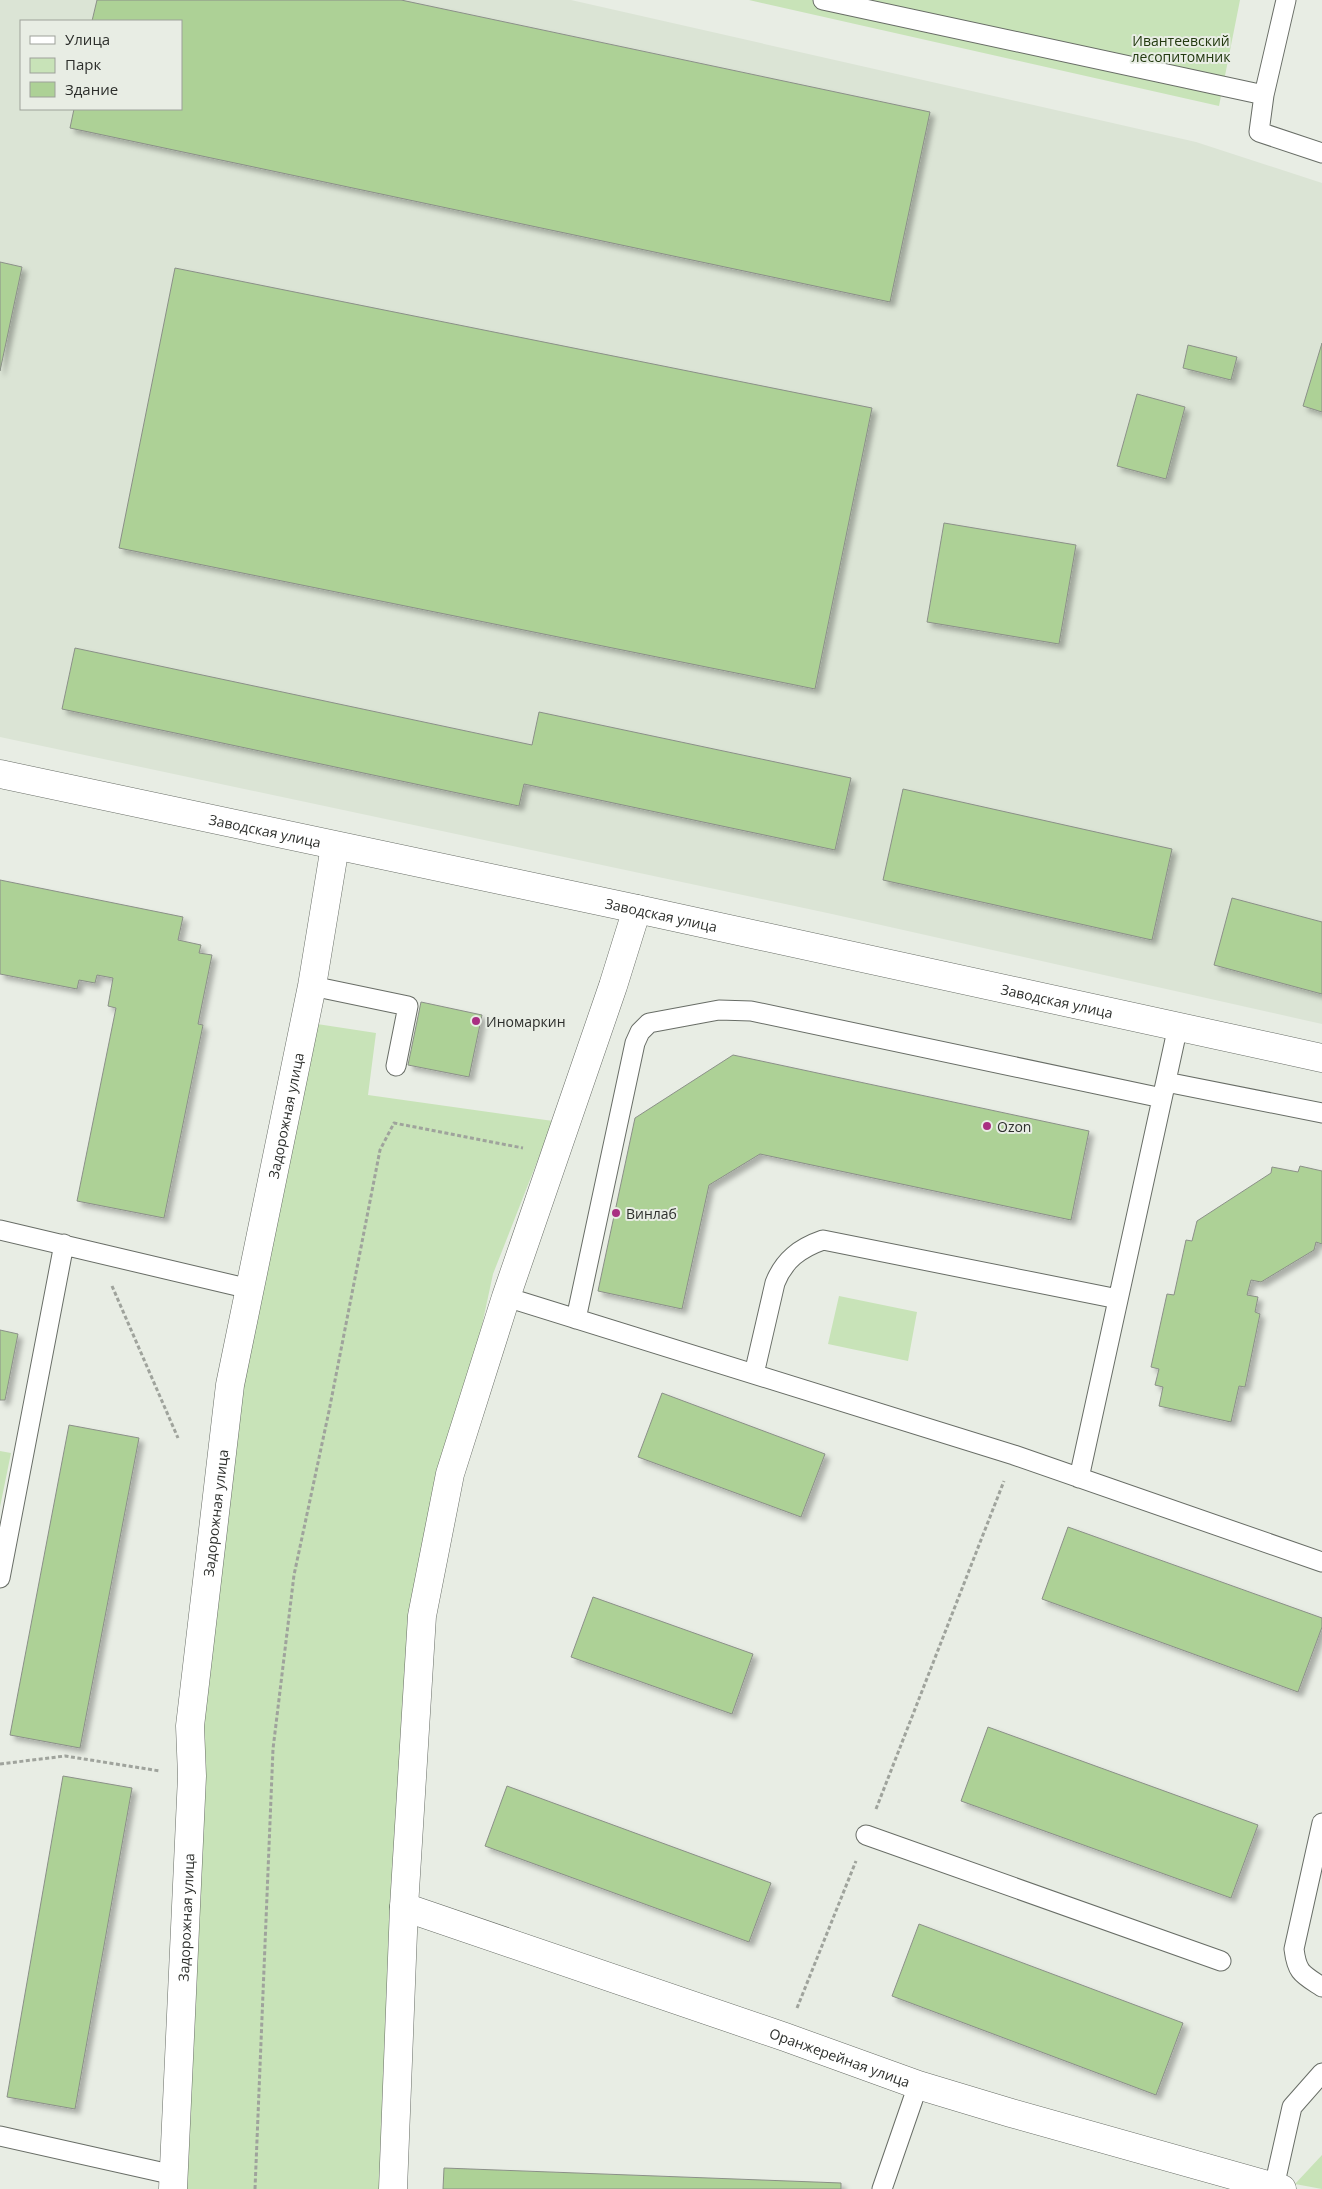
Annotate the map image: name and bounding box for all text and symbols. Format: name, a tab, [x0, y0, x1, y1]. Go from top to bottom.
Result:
legend	[20, 20, 182, 110]
text: Улица	[65, 29, 110, 49]
park label: Ивантеевский лесопитомник	[1132, 31, 1231, 66]
text: Парк	[65, 54, 101, 74]
text: Здание	[65, 79, 118, 99]
street label: Заводская улица	[207, 809, 323, 851]
street label: Заводская улица	[604, 893, 719, 936]
street label: Заводская улица	[999, 979, 1115, 1022]
place label: Иномаркин	[486, 1012, 566, 1031]
marker: Иномаркин	[470, 1015, 482, 1027]
street label: Задорожная улица	[263, 1051, 308, 1180]
place label: Ozon	[997, 1117, 1031, 1136]
marker: Ozon	[981, 1120, 993, 1132]
place label: Винлаб	[626, 1204, 677, 1223]
marker: Винлаб	[610, 1207, 622, 1219]
street label: Задорожная улица	[198, 1448, 232, 1578]
street label: Задорожная улица	[173, 1853, 198, 1982]
street label: Оранжерейная улица	[767, 2023, 913, 2091]

